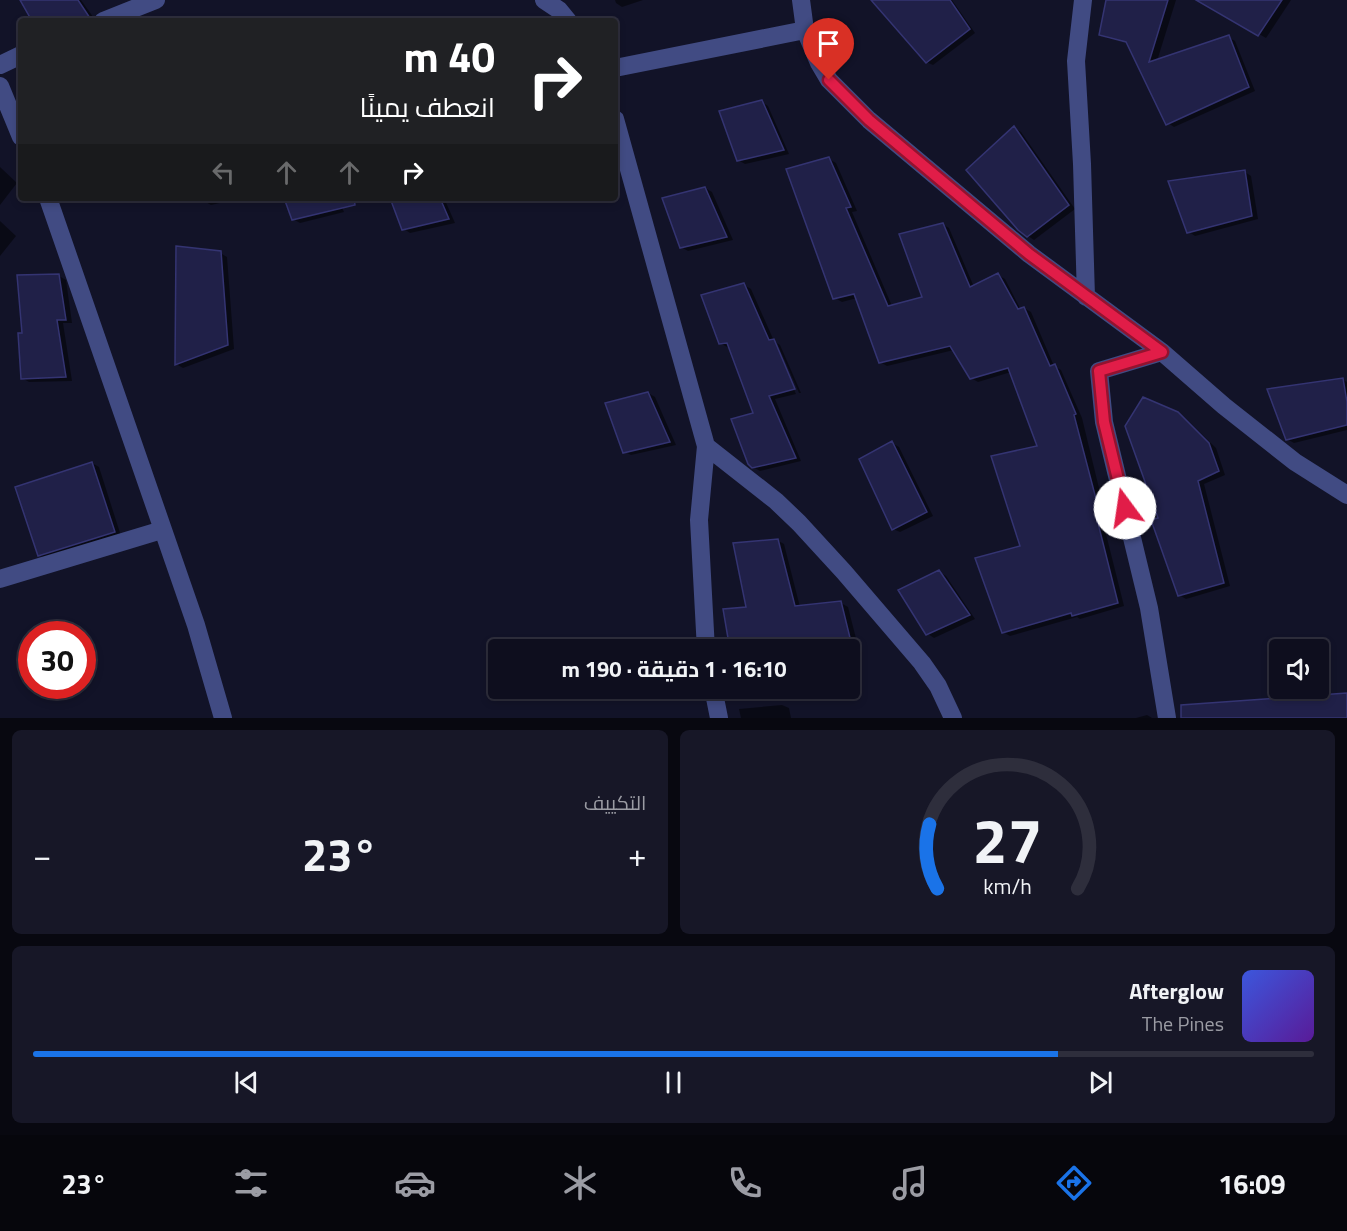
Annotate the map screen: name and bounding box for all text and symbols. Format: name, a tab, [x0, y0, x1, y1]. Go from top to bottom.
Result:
pin	[803, 18, 854, 80]
text: 40 m	[403, 24, 495, 88]
icon: arrive	[812, 27, 845, 60]
icon: right	[516, 42, 594, 120]
text: انعطف يمينًا	[359, 86, 495, 127]
icon: left	[207, 156, 240, 189]
icon: ahead	[270, 156, 303, 189]
icon: ahead	[333, 156, 366, 189]
icon: right	[396, 156, 429, 189]
position arrow	[1093, 476, 1157, 540]
speed limit sign: 30	[18, 621, 96, 699]
map controls	[1269, 639, 1329, 699]
button: sound	[1269, 639, 1329, 699]
text: 16:10 · 1 دقيقة · 190 m	[561, 652, 787, 686]
text: التكييف	[584, 787, 647, 818]
text: 27	[972, 792, 1042, 887]
text: 23°	[302, 820, 378, 888]
text: −	[33, 830, 51, 880]
text: +	[628, 830, 646, 880]
text: km/h	[983, 870, 1032, 902]
text: Afterglow	[1129, 974, 1224, 1008]
text: The Pines	[1142, 1008, 1224, 1039]
icon: previous	[230, 1066, 263, 1099]
icon: pause	[657, 1066, 690, 1099]
icon: next	[1084, 1066, 1117, 1099]
icon: filters	[230, 1162, 272, 1204]
icon: car	[394, 1162, 436, 1204]
icon: climate	[559, 1162, 601, 1204]
icon: phone	[724, 1162, 766, 1204]
icon: music	[889, 1162, 931, 1204]
icon: directions	[1053, 1162, 1095, 1204]
text: 23°	[61, 1163, 107, 1204]
text: 16:09	[1218, 1163, 1286, 1204]

